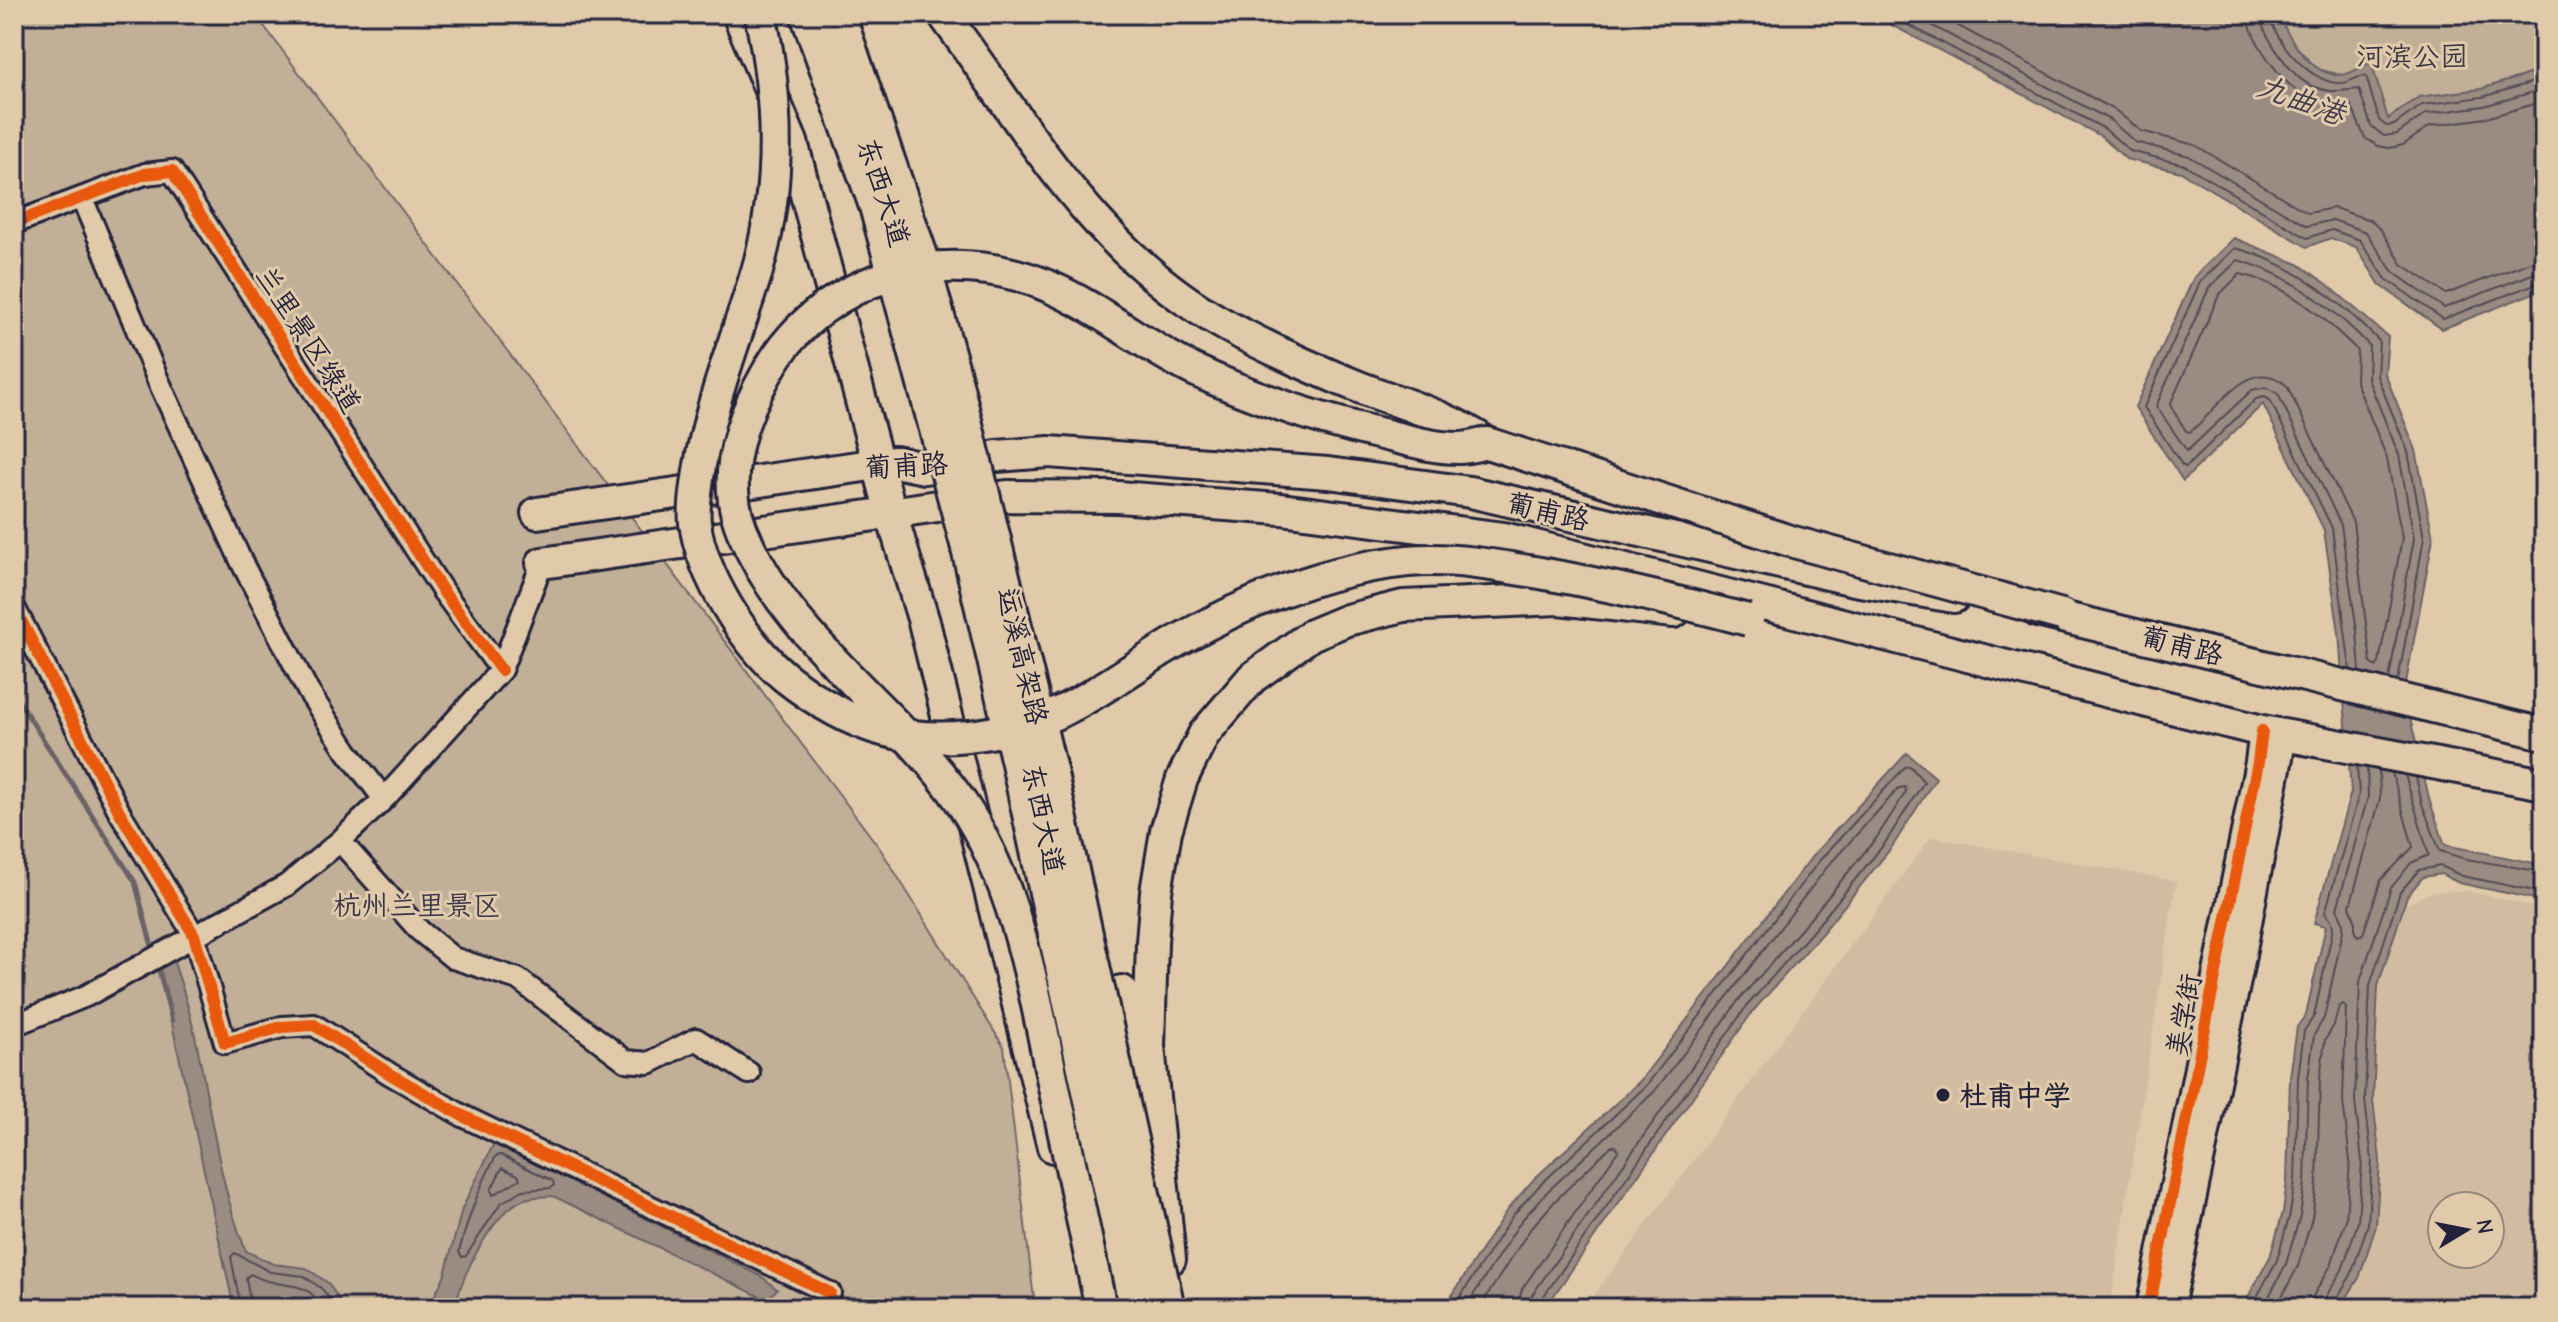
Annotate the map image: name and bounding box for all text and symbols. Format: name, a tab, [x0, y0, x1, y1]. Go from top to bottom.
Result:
park label: 河滨公园	[2356, 41, 2468, 73]
water label: 九曲港	[2253, 69, 2352, 133]
street label: 东西大道	[851, 134, 916, 251]
street label: 兰里景区绿道	[249, 260, 367, 419]
street label: 葡甫路	[863, 448, 949, 484]
street label: 葡甫路	[1503, 487, 1592, 537]
street label: 运溪高架路	[991, 584, 1053, 728]
street label: 葡甫路	[2137, 620, 2226, 672]
street label: 东西大道	[1016, 761, 1070, 877]
park label: 杭州兰里景区	[333, 890, 501, 922]
street label: 美学街	[2160, 971, 2208, 1059]
place label: 杜甫中学	[1959, 1080, 2071, 1112]
marker: 杜甫中学	[1934, 1086, 1952, 1104]
north arrow	[2426, 1190, 2506, 1270]
text: N	[2471, 1217, 2499, 1236]

